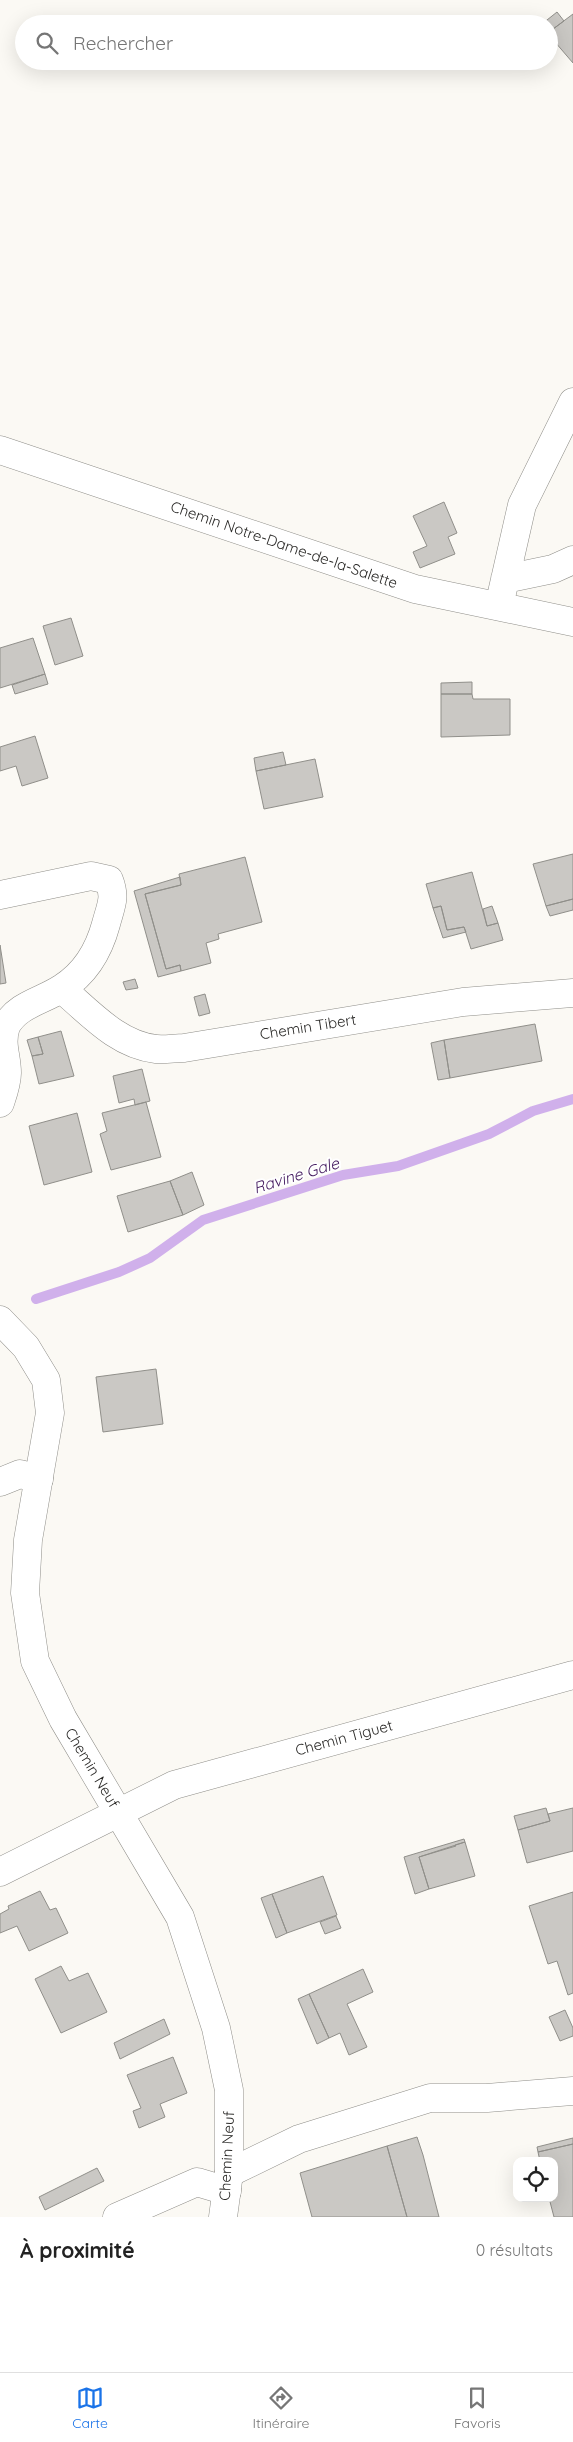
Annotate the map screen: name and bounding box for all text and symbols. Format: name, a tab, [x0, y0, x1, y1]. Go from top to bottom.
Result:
search box	[15, 15, 558, 70]
icon: search	[33, 29, 61, 57]
text: Rechercher	[73, 31, 173, 55]
street label: Chemin Notre-Dame-de-la-Salette	[168, 497, 400, 592]
street label: Chemin Tibert	[258, 1010, 357, 1043]
water label: Ravine Gale	[251, 1152, 342, 1197]
street label: Chemin Tiguet	[293, 1715, 395, 1760]
street label: Chemin Neuf	[61, 1724, 124, 1812]
street label: Chemin Neuf	[215, 2110, 238, 2201]
map controls	[513, 2157, 558, 2202]
button: locate	[513, 2157, 558, 2202]
text: À proximité	[20, 2237, 135, 2263]
text: 0 résultats	[476, 2240, 553, 2260]
tab: Carte	[72, 2384, 108, 2432]
tab: Itinéraire	[252, 2384, 309, 2432]
tab: Favoris	[454, 2384, 501, 2432]

